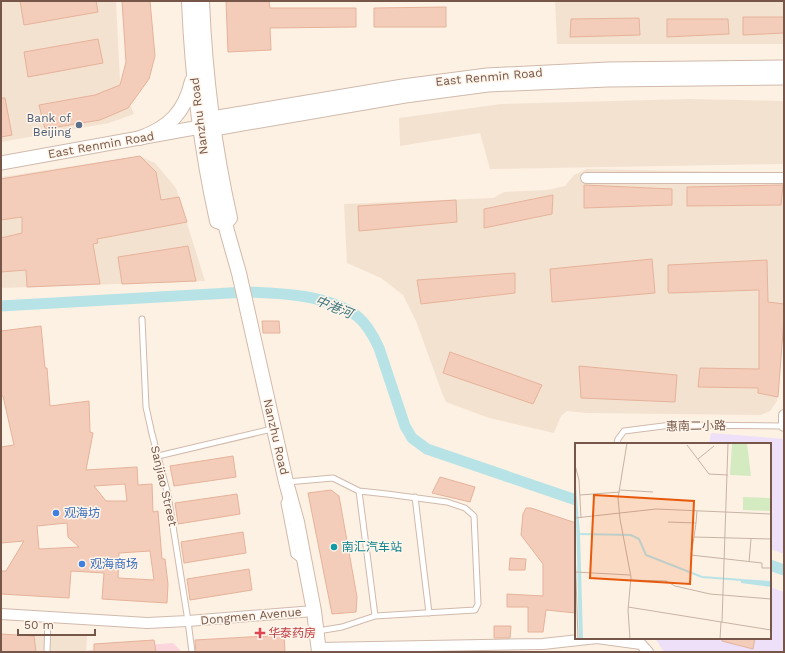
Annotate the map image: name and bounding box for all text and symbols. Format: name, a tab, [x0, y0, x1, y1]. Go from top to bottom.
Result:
street label: East Renmin Road	[435, 65, 543, 89]
street label: Nanzhu Road	[187, 77, 211, 155]
place label: Bank of Beijing	[27, 111, 72, 139]
marker: Bank of Beijing	[74, 120, 84, 130]
street label: East Renmin Road	[47, 129, 155, 161]
water label: 中港河	[313, 293, 358, 322]
street label: Nanzhu Road	[260, 398, 292, 476]
street label: 惠南二小路	[666, 418, 726, 434]
inset map	[575, 443, 771, 639]
street label: Sanjiao Street	[148, 444, 180, 528]
place label: 观海坊	[64, 506, 100, 520]
marker: 观海坊	[51, 508, 61, 518]
place label: 南汇汽车站	[342, 540, 402, 554]
marker: 南汇汽车站	[329, 542, 339, 552]
place label: 观海商场	[90, 557, 138, 571]
marker: 观海商场	[77, 559, 87, 569]
street label: Dongmen Avenue	[200, 605, 302, 627]
scale bar	[18, 611, 95, 637]
text: 50 m	[24, 618, 54, 632]
place label: 华泰药房	[268, 626, 316, 640]
marker: 华泰药房	[255, 628, 265, 638]

